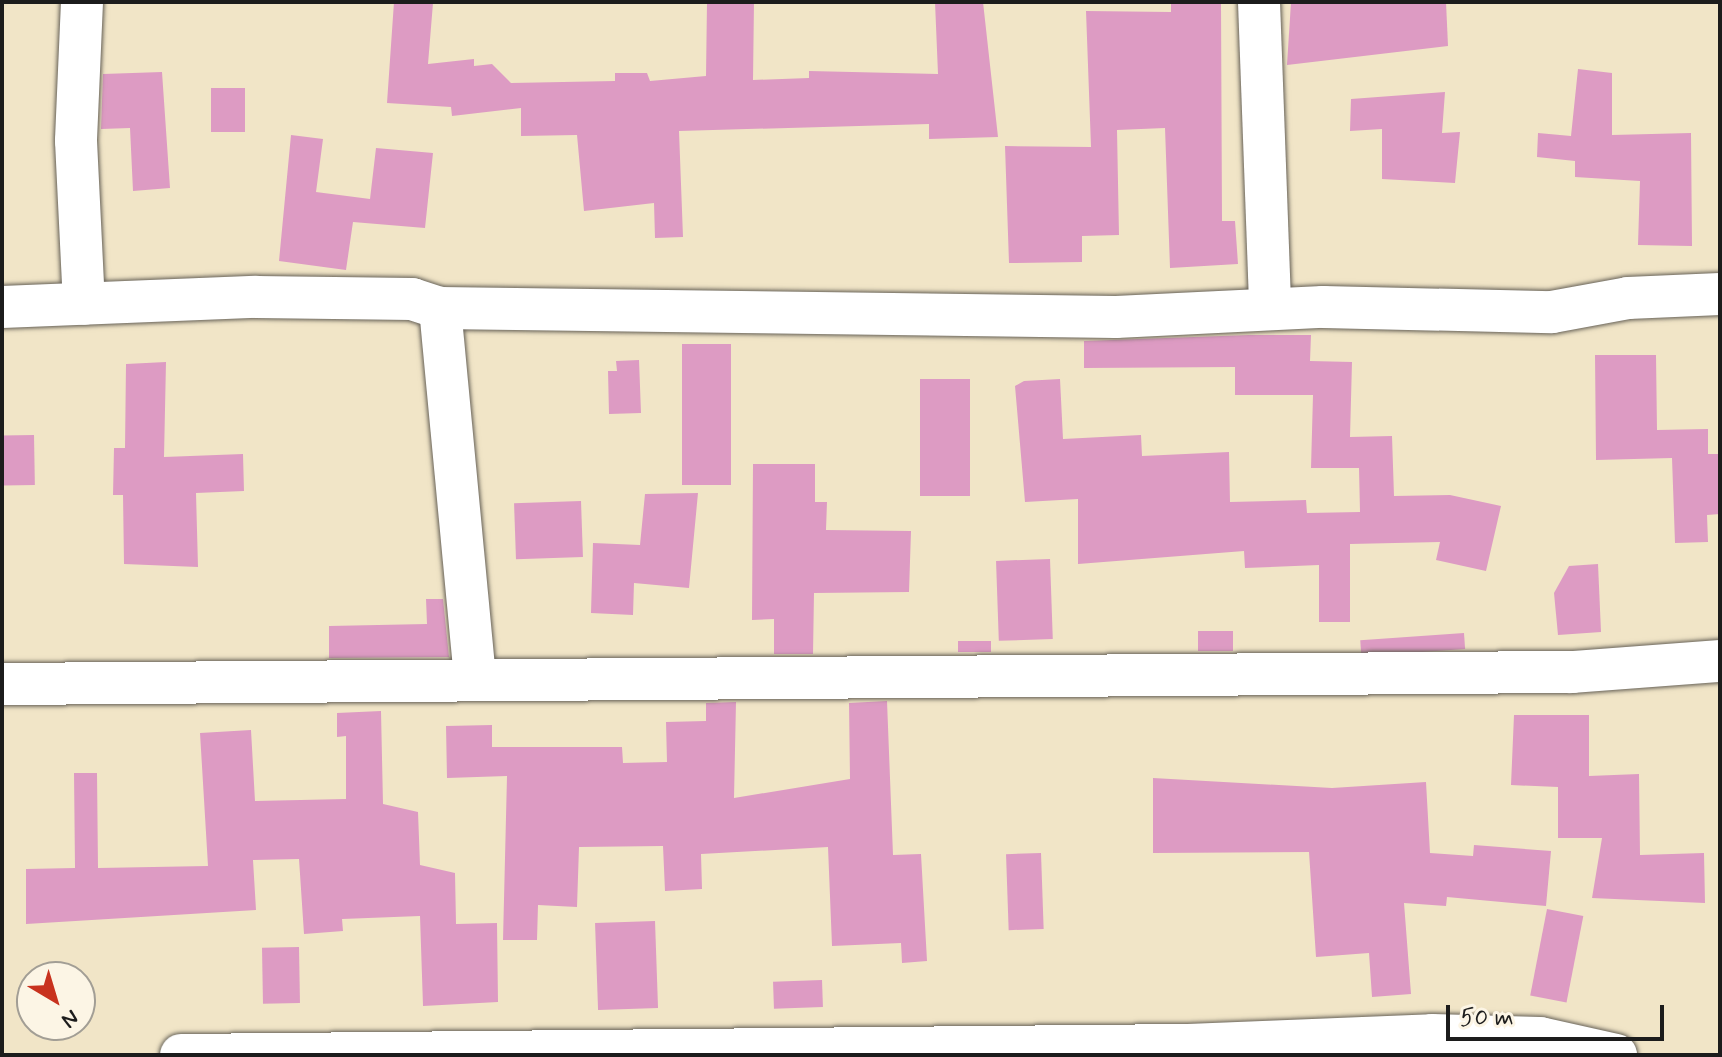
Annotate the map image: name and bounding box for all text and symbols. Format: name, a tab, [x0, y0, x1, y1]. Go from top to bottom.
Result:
north arrow	[16, 961, 96, 1041]
scale bar	[1450, 989, 1668, 1039]
text: N	[55, 1003, 84, 1034]
text: 50 m	[1460, 1003, 1514, 1034]

